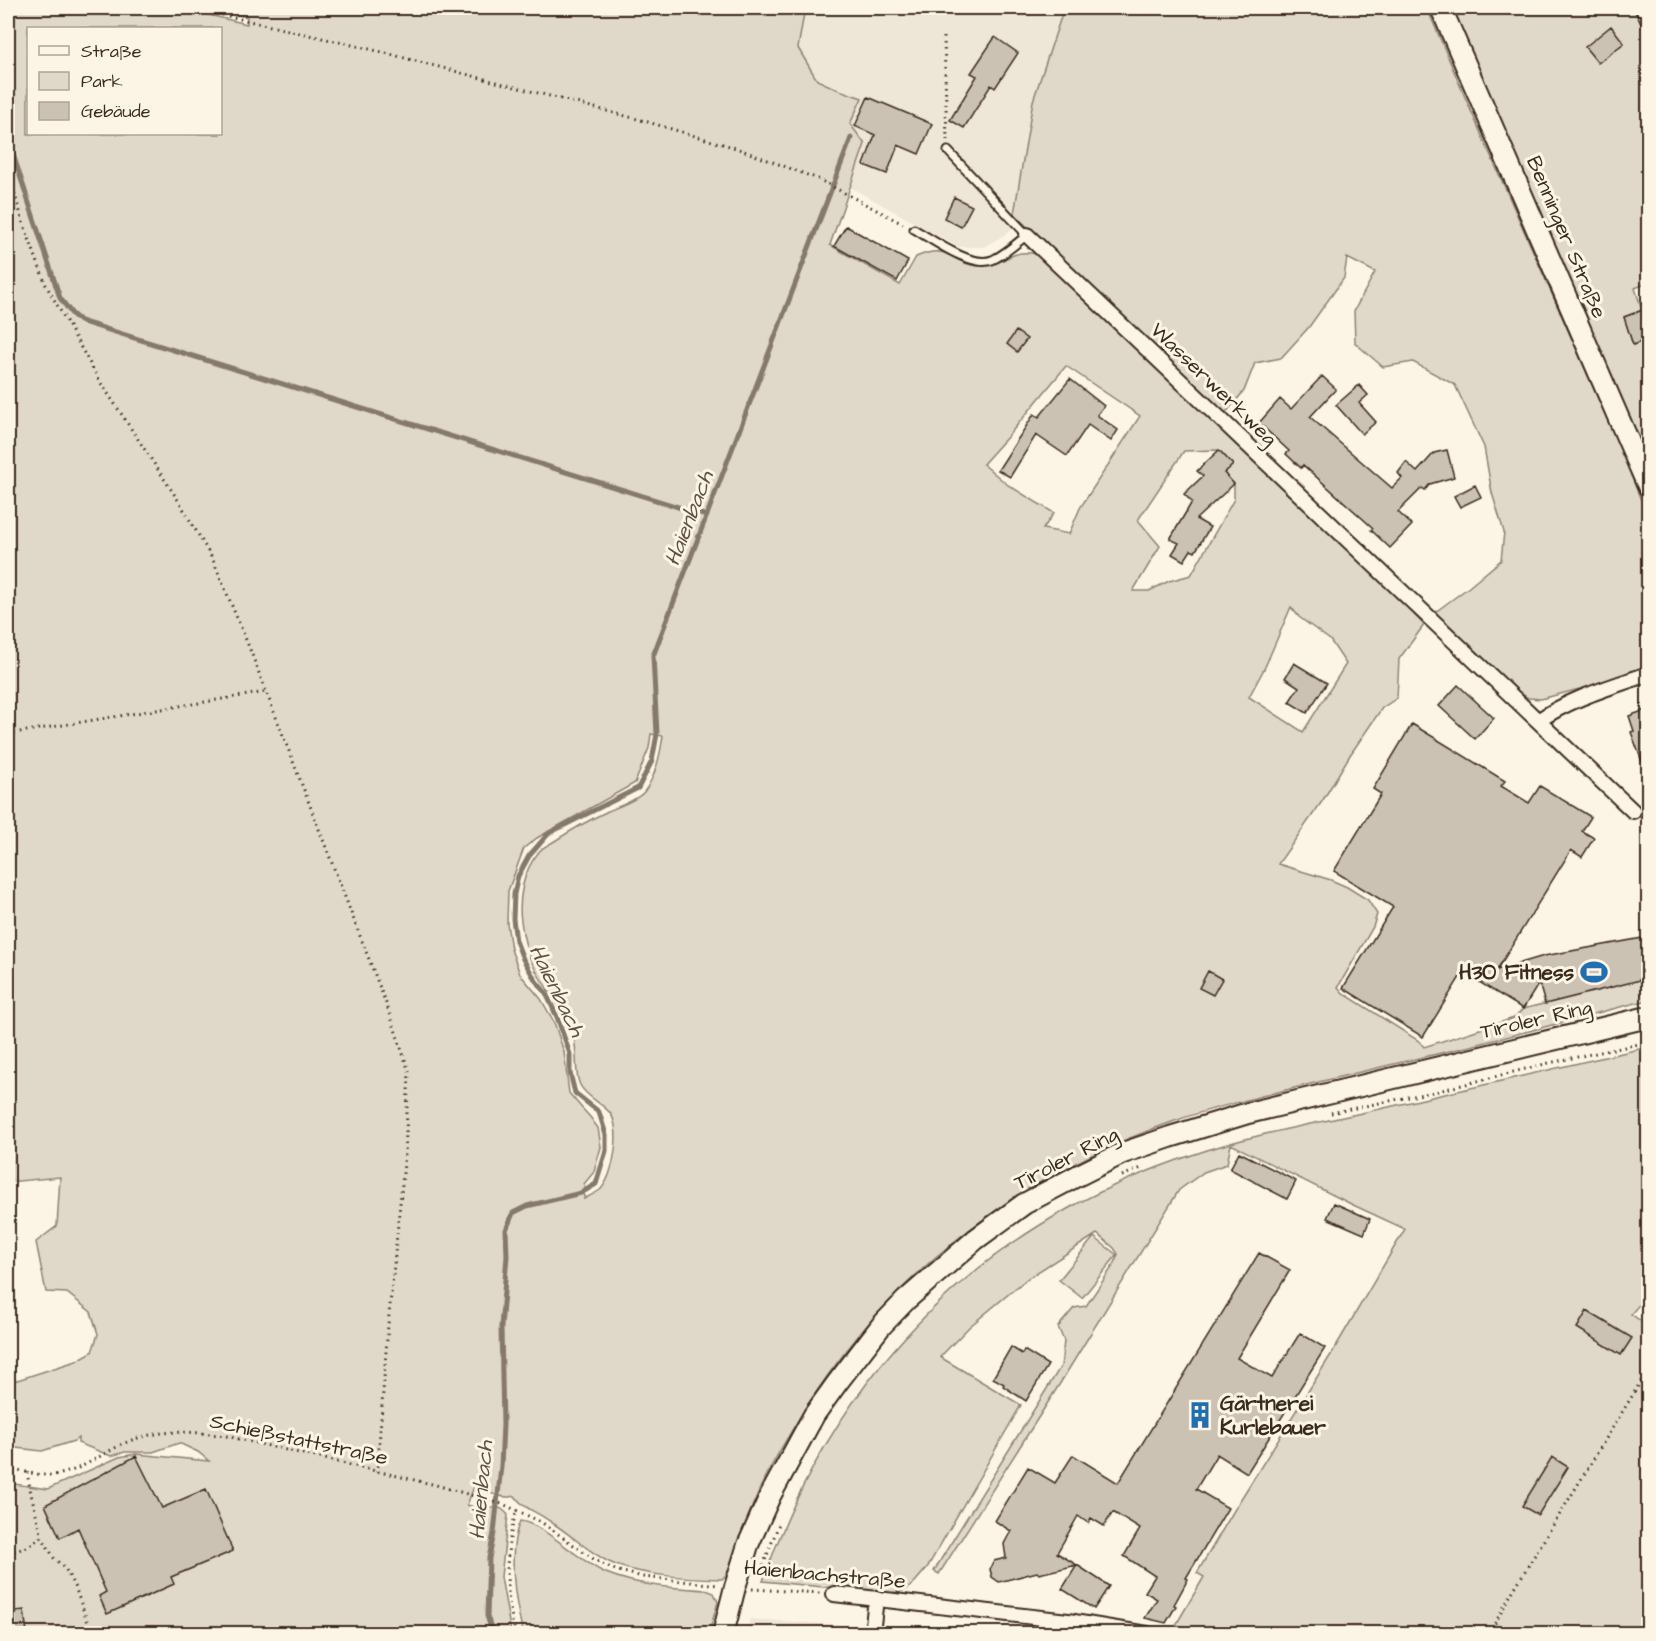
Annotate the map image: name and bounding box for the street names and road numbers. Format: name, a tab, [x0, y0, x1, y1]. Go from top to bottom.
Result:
street label: Benninger Straße	[1517, 152, 1614, 324]
street label: Wasserwerkweg	[1142, 316, 1284, 454]
street label: Tiroler Ring	[1477, 993, 1595, 1048]
street label: Tiroler Ring	[1009, 1120, 1125, 1199]
street label: Schießstattstraße	[207, 1406, 390, 1472]
street label: Haienbachstraße	[743, 1553, 907, 1596]

